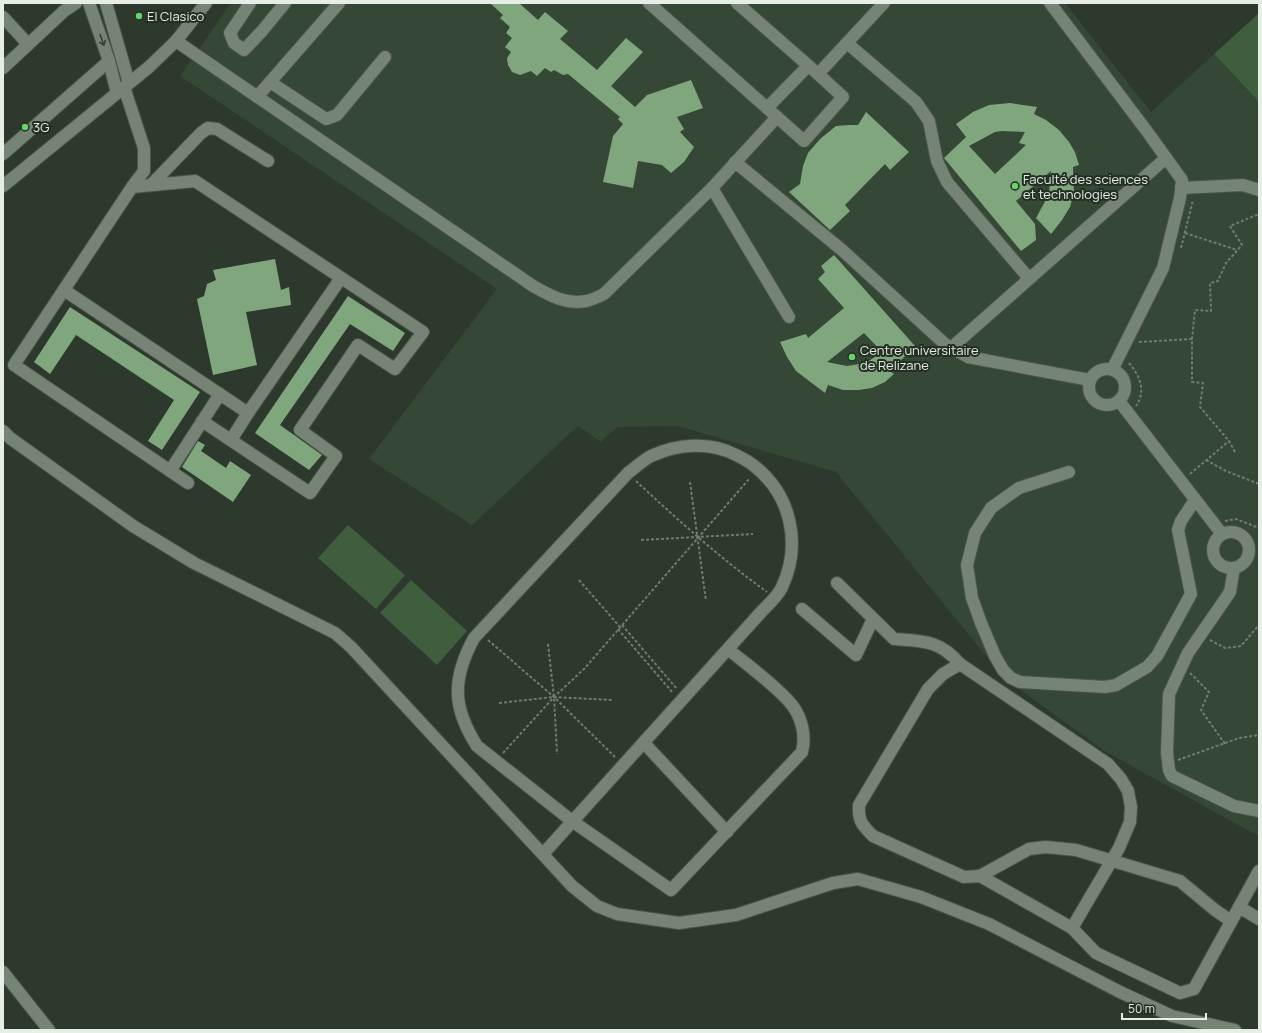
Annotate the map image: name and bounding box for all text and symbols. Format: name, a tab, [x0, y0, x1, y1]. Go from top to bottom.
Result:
place label: El Clasico	[147, 7, 204, 25]
marker: El Clasico	[134, 11, 144, 21]
one-way arrow	[98, 34, 106, 46]
place label: 3G	[33, 118, 49, 136]
marker: 3G	[20, 122, 30, 132]
place label: Faculté des sciences et technologies	[1023, 170, 1148, 203]
marker: Faculté des sciences et technologies	[1010, 181, 1020, 191]
place label: Centre universitaire de Relizane	[860, 341, 979, 374]
marker: Centre universitaire de Relizane	[847, 352, 857, 362]
scale bar	[1122, 995, 1206, 1021]
text: 50 m	[1128, 1000, 1155, 1017]

